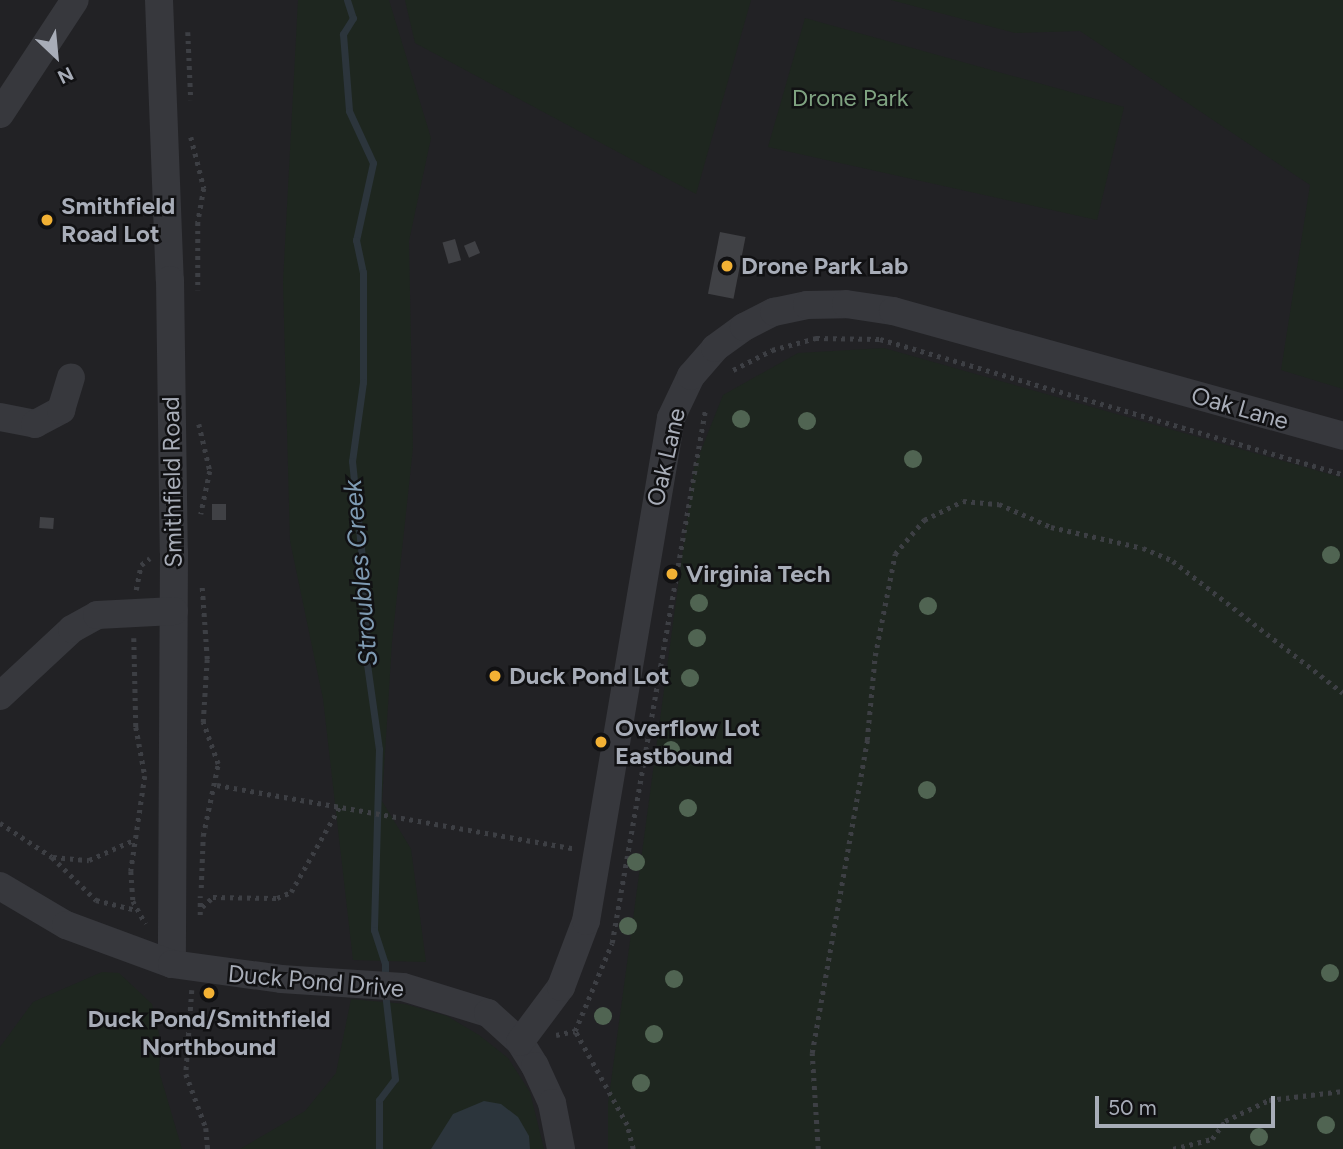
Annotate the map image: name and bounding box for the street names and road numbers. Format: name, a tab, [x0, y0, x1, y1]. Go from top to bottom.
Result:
street label: Oak Lane	[1188, 380, 1292, 436]
street label: Smithfield Road	[156, 396, 188, 568]
street label: Oak Lane	[641, 405, 691, 509]
street label: Duck Pond Drive	[227, 959, 405, 1003]

